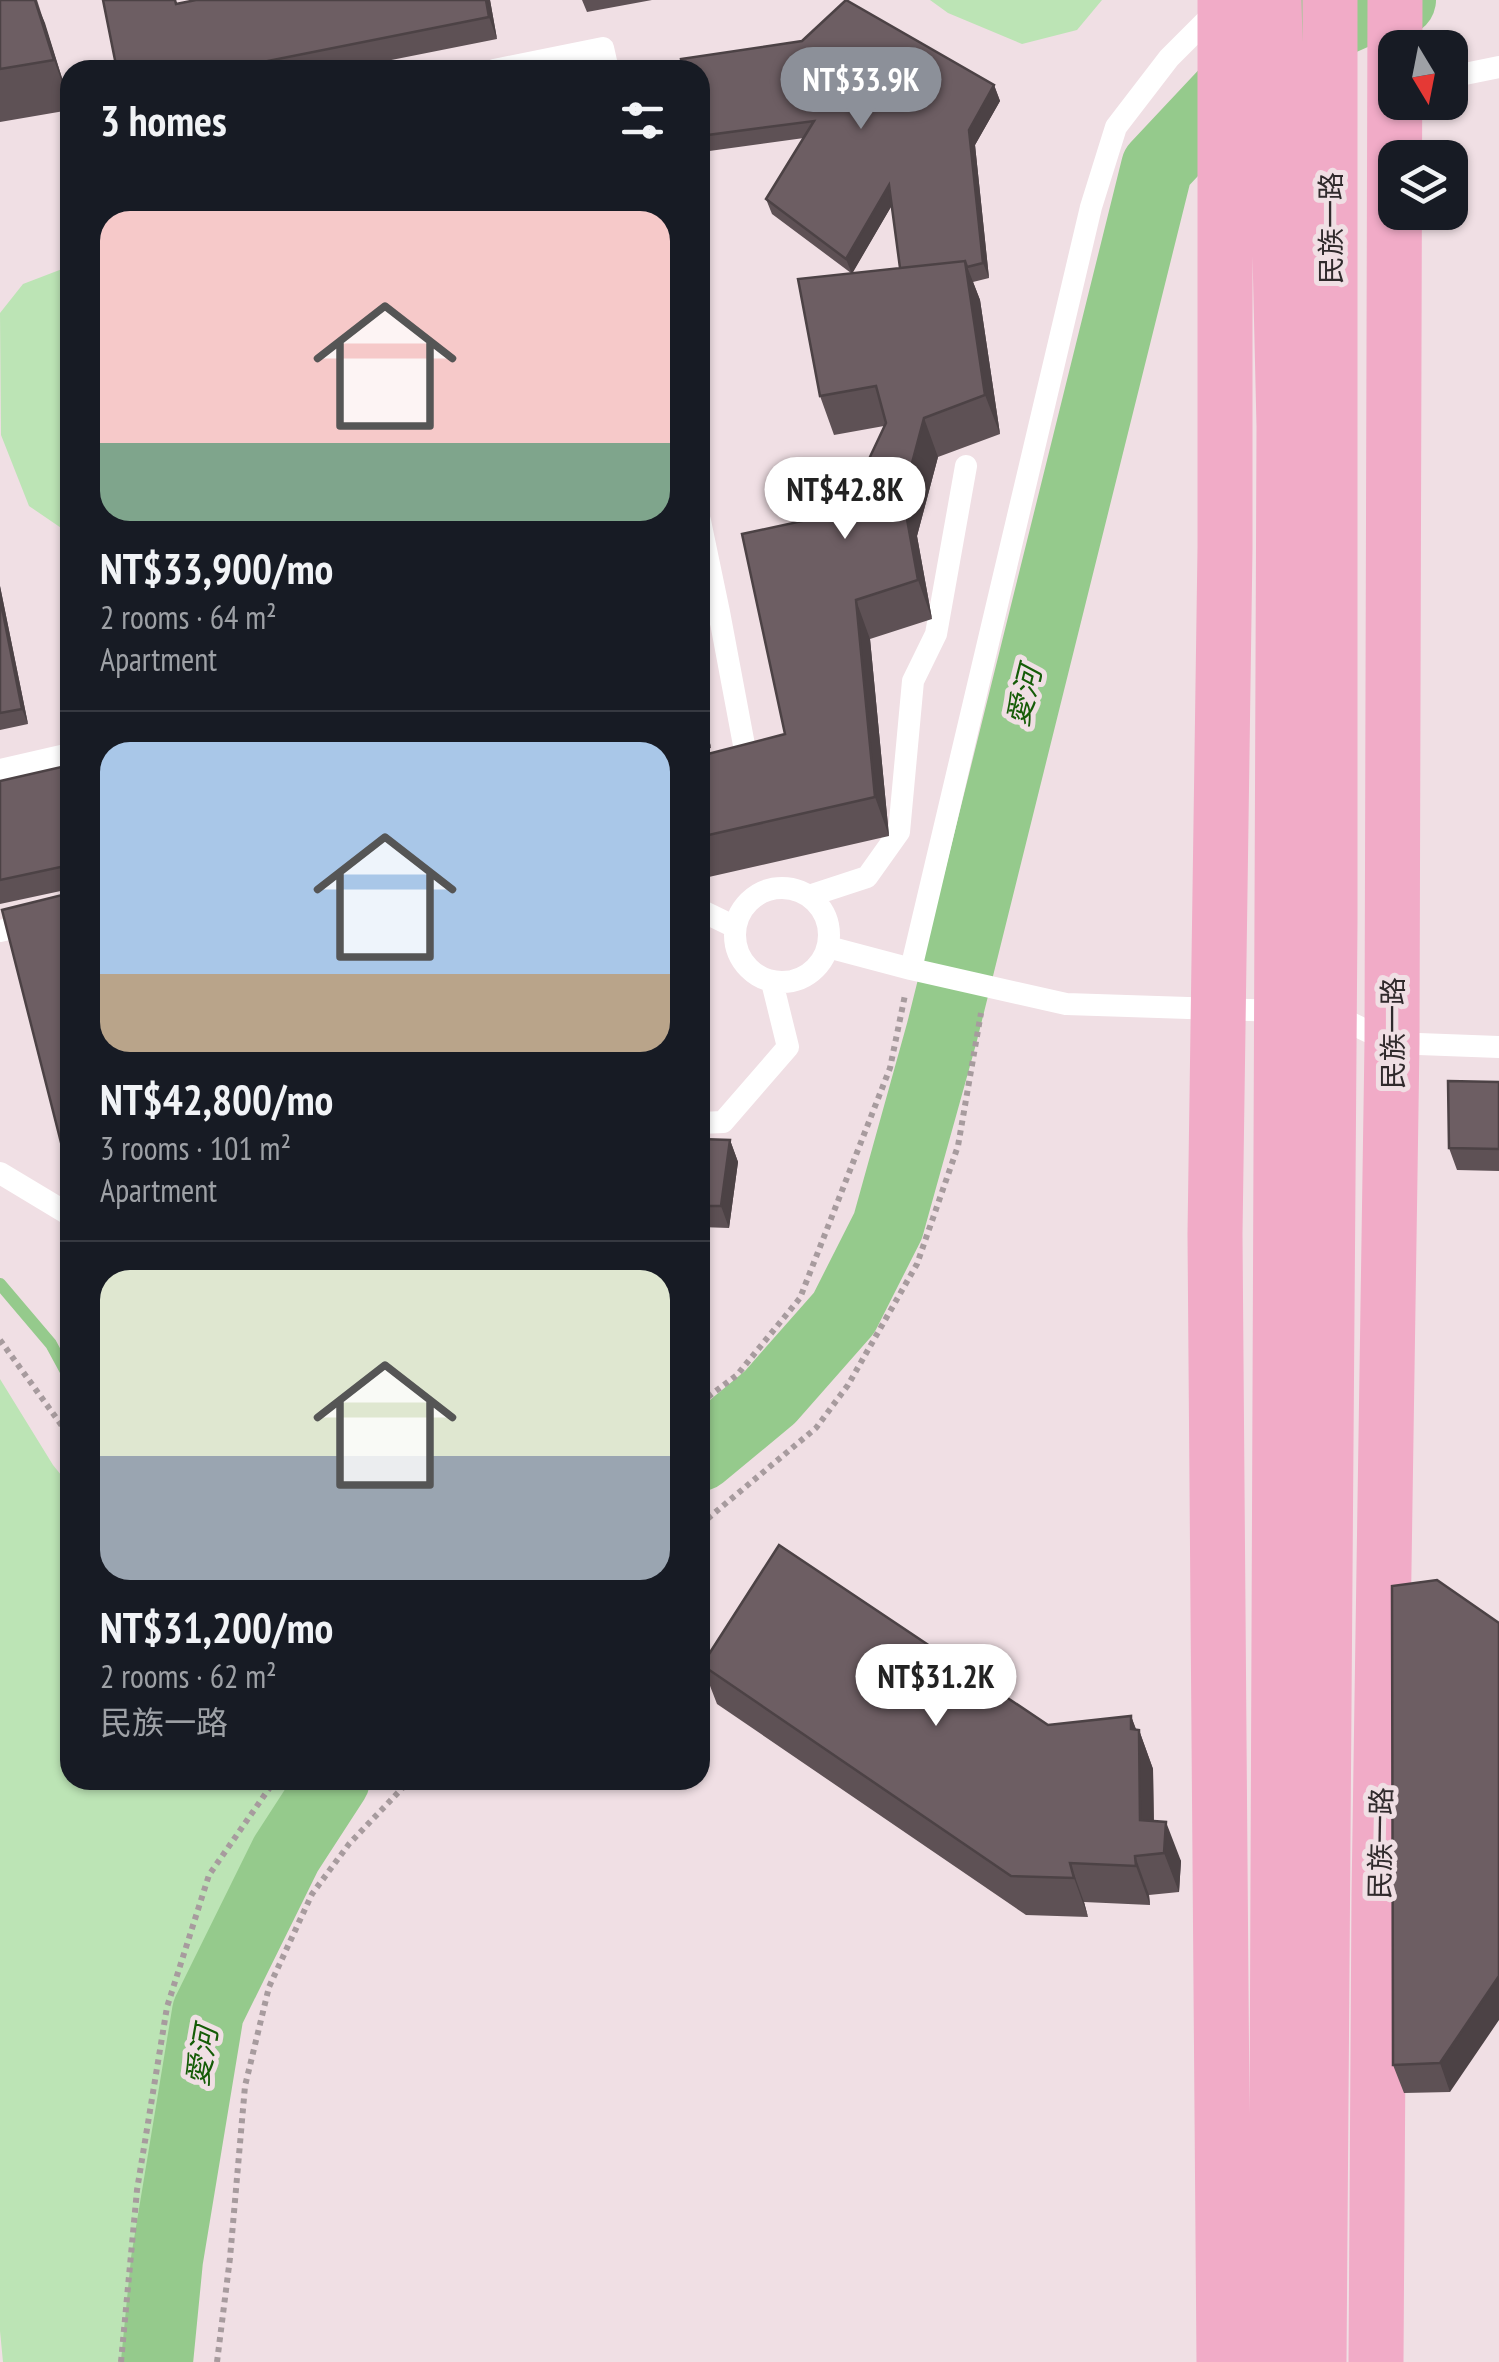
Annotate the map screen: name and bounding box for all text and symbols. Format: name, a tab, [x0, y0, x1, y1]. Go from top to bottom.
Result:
north arrow	[1378, 30, 1468, 120]
map controls	[1378, 30, 1468, 230]
pin: NT$33.9K	[758, 47, 964, 132]
text: NT$33.9K	[802, 58, 920, 100]
text: 3 homes	[100, 93, 227, 148]
icon: filters	[615, 93, 670, 148]
button: layers	[1378, 140, 1468, 230]
street label: 民族一路	[1312, 172, 1349, 284]
icon: home	[295, 276, 475, 456]
pin: NT$42.8K	[742, 457, 948, 542]
text: NT$42.8K	[786, 468, 904, 510]
text: NT$33,900/mo	[100, 541, 333, 596]
text: 2 rooms · 64 m²	[100, 596, 277, 638]
text: Apartment	[100, 638, 217, 680]
water label: 愛河	[997, 657, 1050, 730]
icon: home	[295, 807, 475, 987]
street label: 民族一路	[1374, 977, 1411, 1089]
text: NT$42,800/mo	[100, 1072, 333, 1127]
text: 3 rooms · 101 m²	[100, 1127, 291, 1169]
text: Apartment	[100, 1169, 217, 1211]
icon: home	[295, 1335, 475, 1515]
text: NT$31,200/mo	[100, 1600, 333, 1655]
pin: NT$31.2K	[833, 1644, 1039, 1729]
text: 2 rooms · 62 m²	[100, 1655, 277, 1697]
text: NT$31.2K	[877, 1655, 995, 1697]
text: 民族一路	[100, 1701, 228, 1743]
street label: 民族一路	[1361, 1787, 1399, 1899]
water label: 愛河	[177, 2018, 226, 2089]

